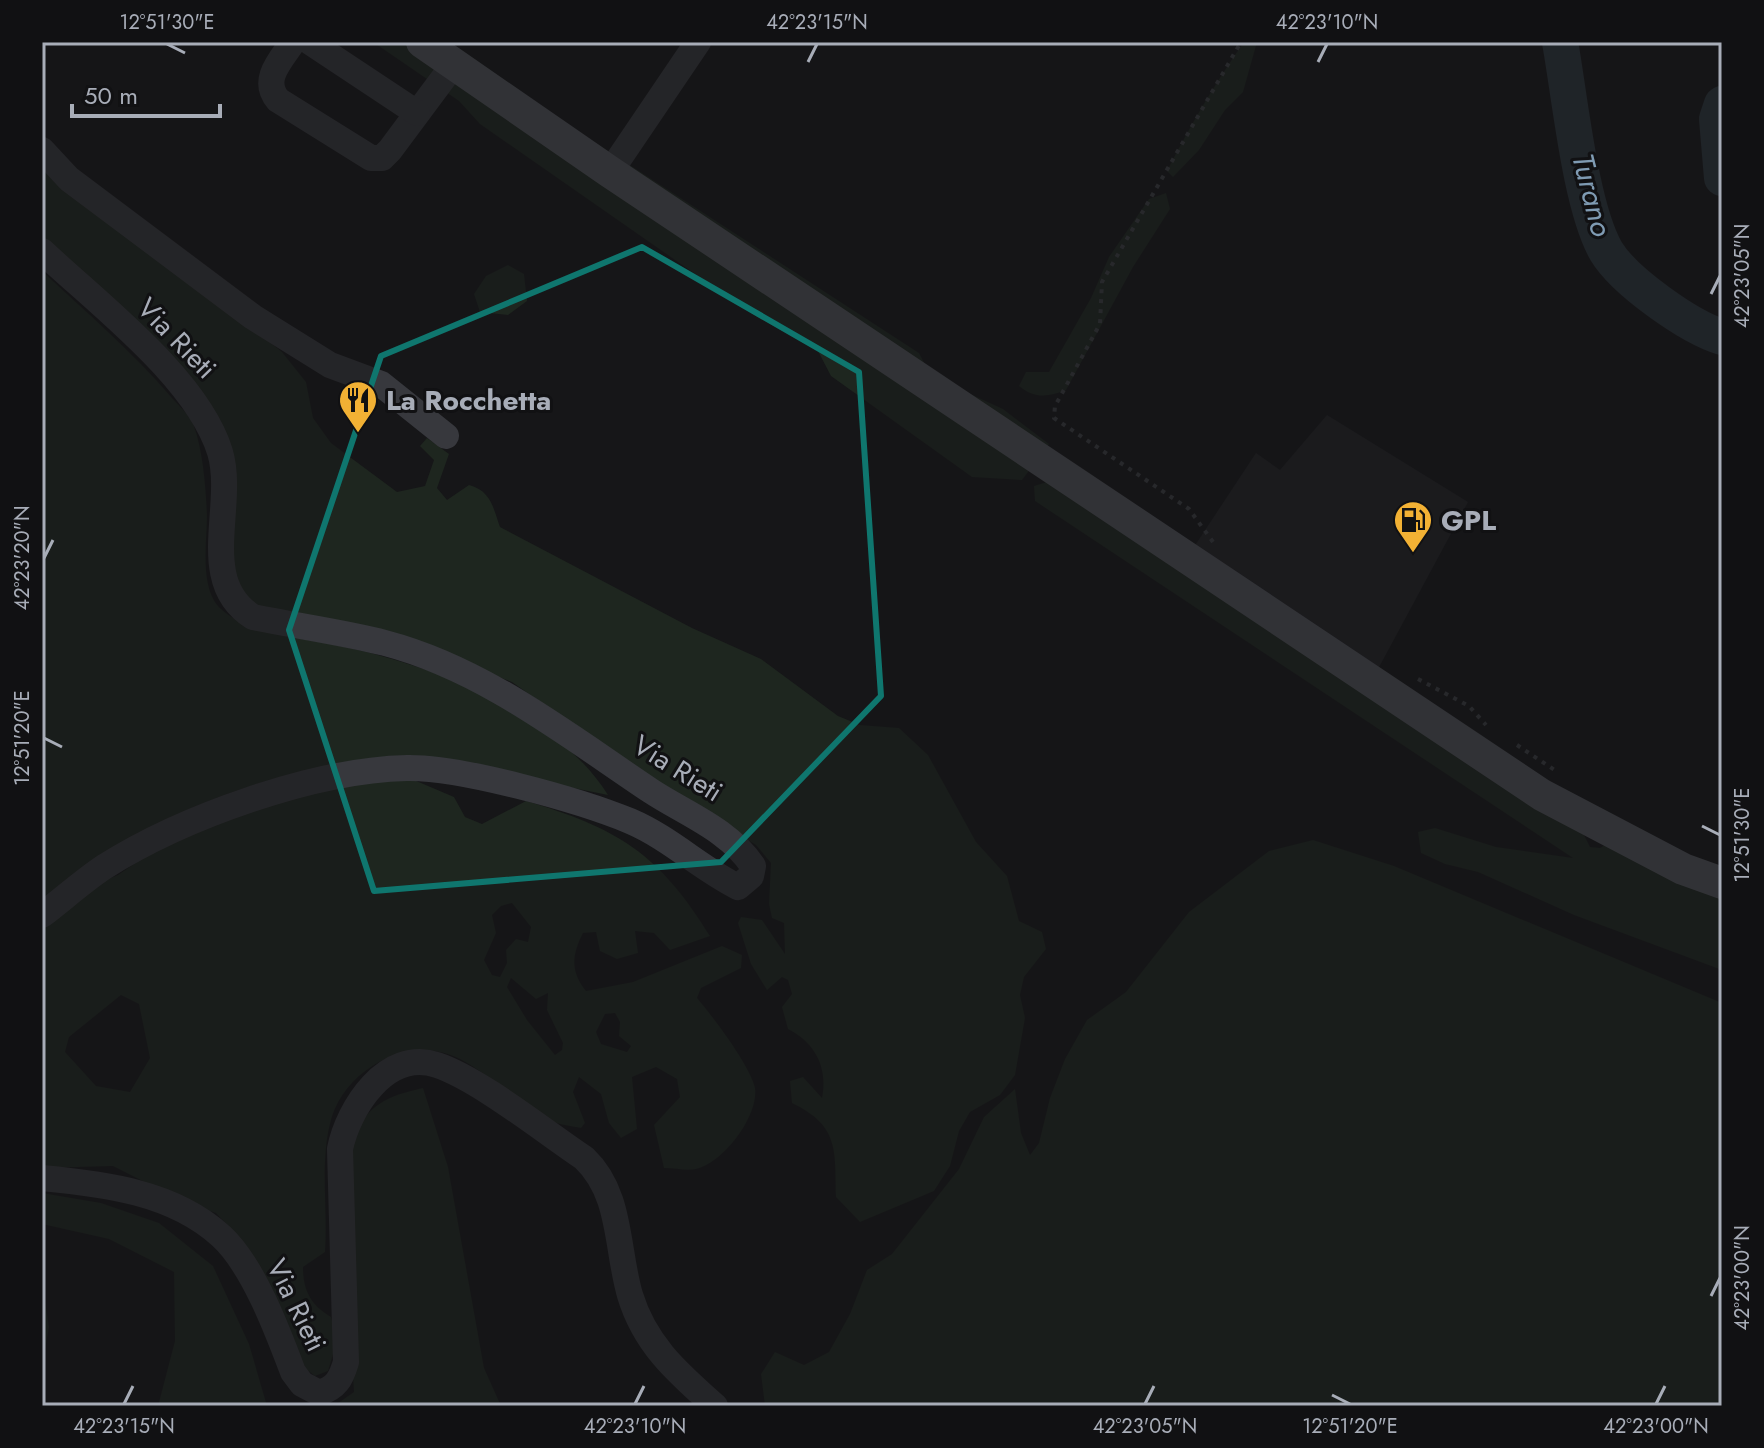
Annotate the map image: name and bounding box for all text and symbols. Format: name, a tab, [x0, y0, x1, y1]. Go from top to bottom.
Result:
text: 12°51'30"E	[119, 8, 215, 37]
text: 42°23'15"N	[766, 8, 868, 37]
text: 42°23'10"N	[1276, 8, 1378, 37]
scale bar	[72, 68, 220, 118]
text: 50 m	[84, 78, 138, 113]
water label: Turano	[1561, 149, 1624, 241]
text: 42°23'05"N	[1728, 224, 1757, 328]
street label: Via Rieti	[128, 288, 226, 388]
restaurant icon: La Rocchetta	[337, 379, 379, 434]
place label: La Rocchetta	[386, 380, 551, 421]
fuel station icon: GPL	[1392, 499, 1434, 554]
place label: GPL	[1441, 500, 1496, 541]
text: 42°23'20"N	[8, 506, 37, 610]
text: 12°51'20"E	[8, 690, 37, 786]
street label: Via Rieti	[625, 725, 731, 812]
text: 12°51'30"E	[1728, 787, 1757, 883]
text: 42°23'00"N	[1728, 1225, 1757, 1331]
street label: Via Rieti	[256, 1252, 337, 1359]
text: 42°23'15"N	[73, 1412, 175, 1441]
text: 42°23'10"N	[584, 1412, 686, 1441]
text: 42°23'05"N	[1093, 1412, 1197, 1441]
text: 12°51'20"E	[1302, 1412, 1398, 1441]
text: 42°23'00"N	[1603, 1412, 1709, 1441]

